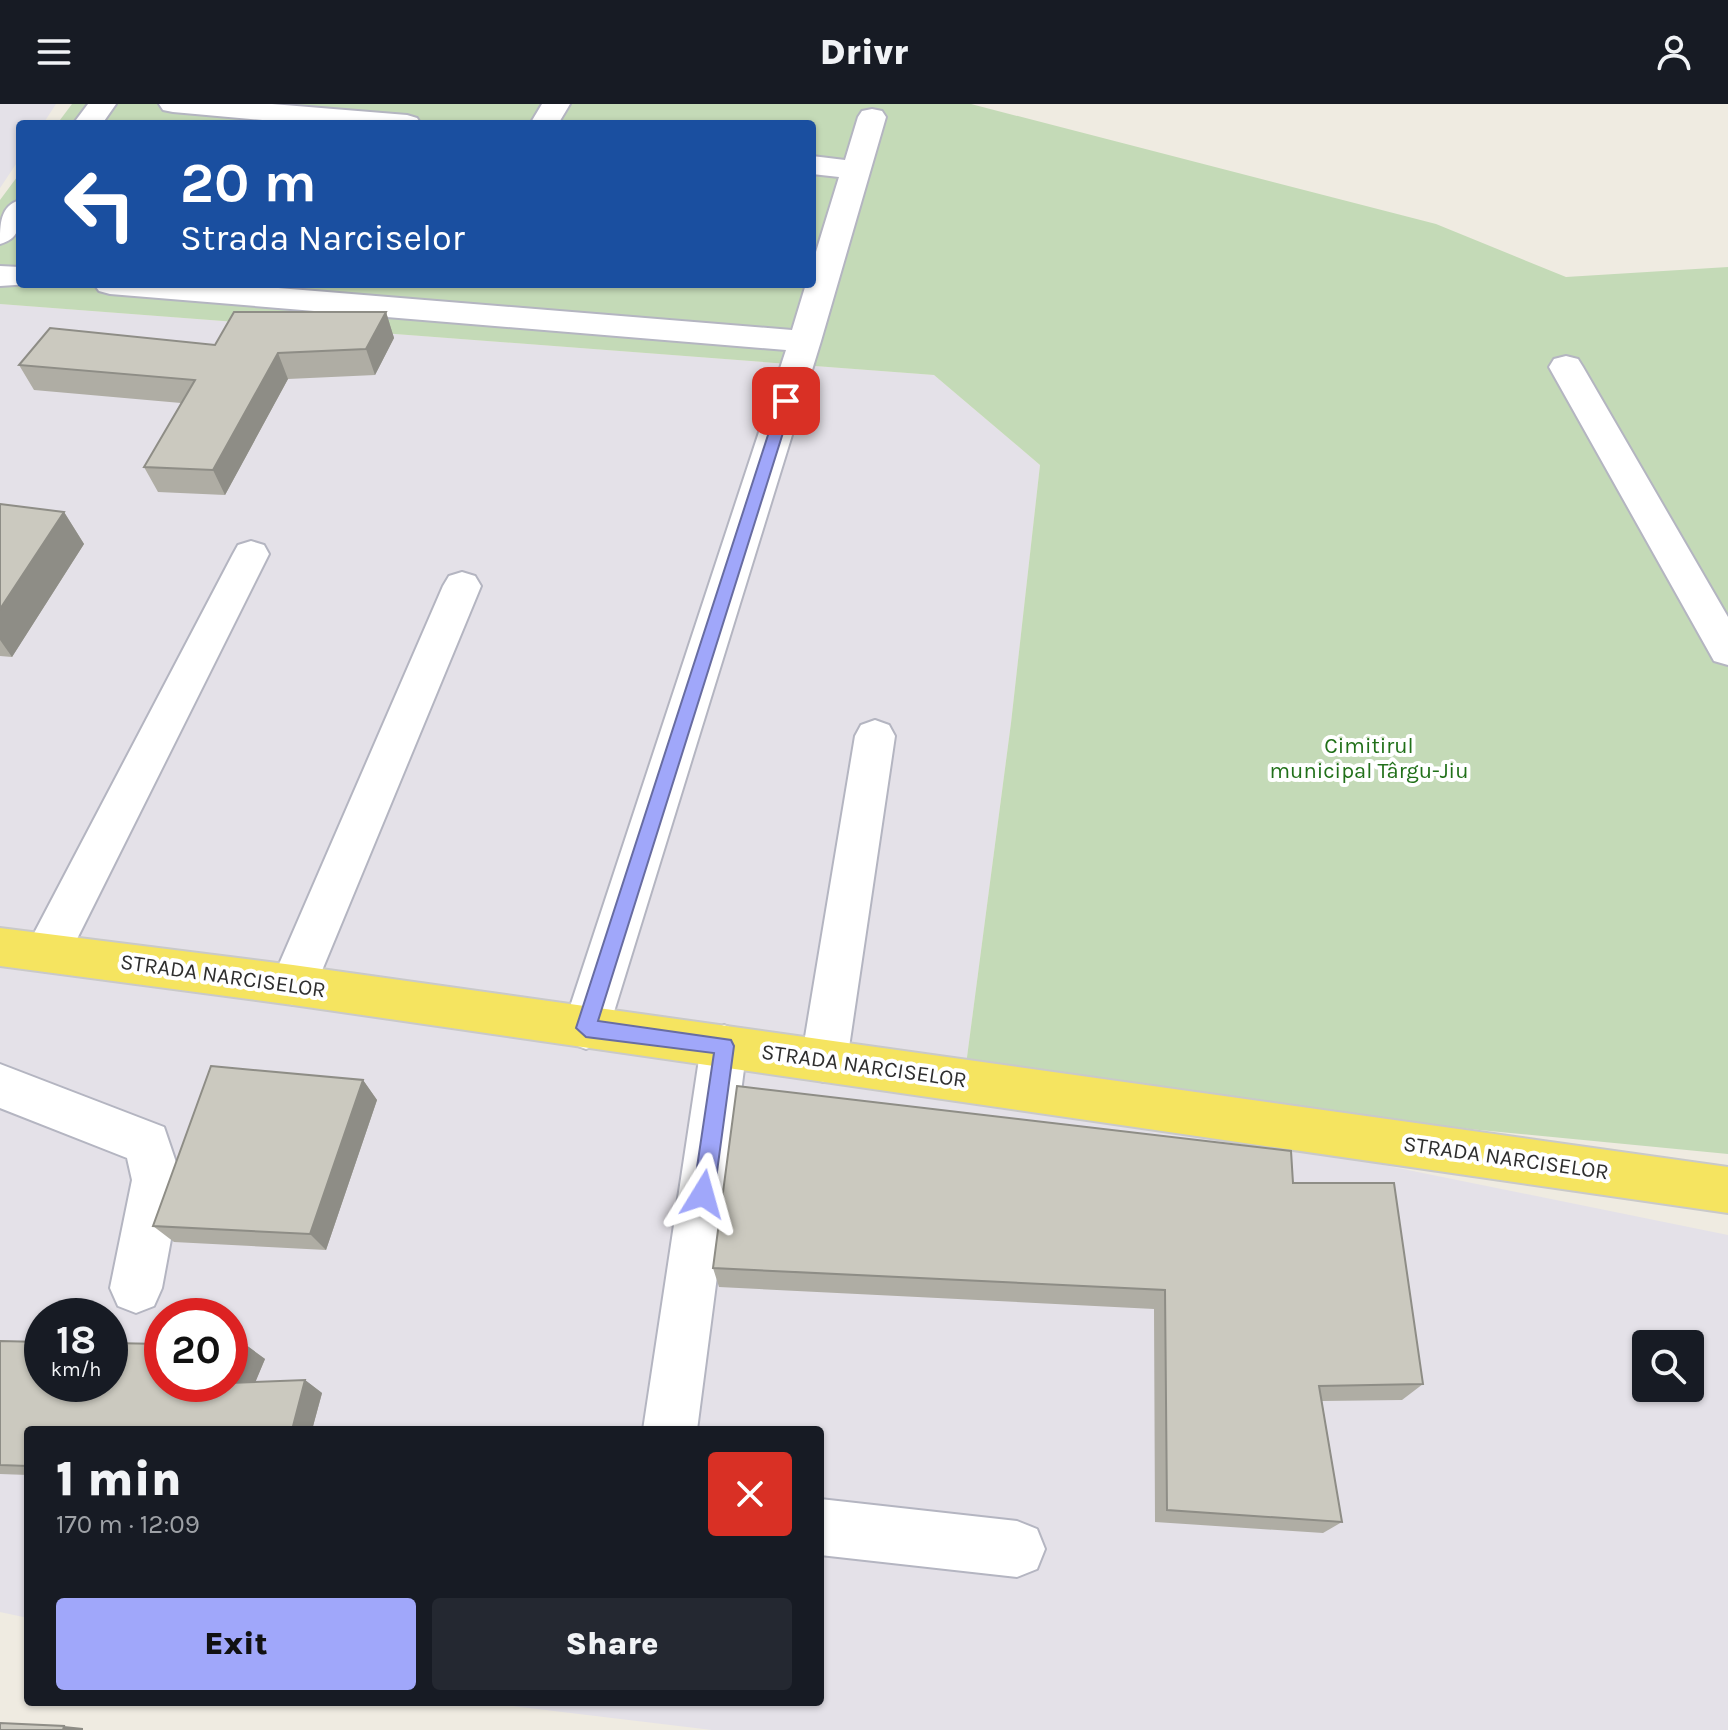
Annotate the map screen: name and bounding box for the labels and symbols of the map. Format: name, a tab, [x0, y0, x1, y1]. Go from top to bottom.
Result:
pin	[752, 367, 820, 435]
park label: Cimitirul municipal Târgu-Jiu	[1270, 733, 1468, 784]
street label: STRADA NARCISELOR	[119, 949, 327, 1003]
street label: STRADA NARCISELOR	[760, 1039, 968, 1093]
street label: STRADA NARCISELOR	[1402, 1131, 1610, 1185]
position arrow	[661, 1152, 745, 1236]
speed limit sign: 20	[144, 1298, 248, 1402]

